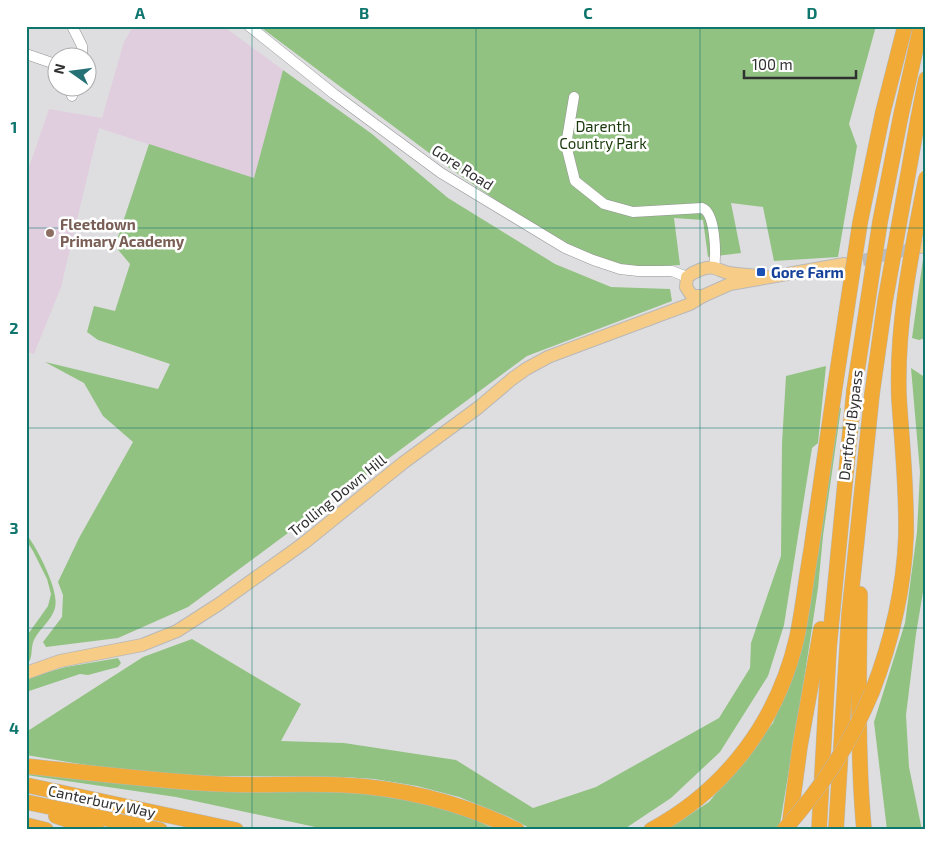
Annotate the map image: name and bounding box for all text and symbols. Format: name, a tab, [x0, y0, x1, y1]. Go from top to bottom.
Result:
text: A	[135, 3, 146, 22]
text: B	[359, 3, 369, 22]
text: C	[583, 3, 593, 22]
text: D	[807, 3, 818, 22]
north arrow	[48, 48, 98, 98]
scale bar	[744, 48, 857, 80]
text: 100 m	[752, 55, 793, 73]
text: N	[49, 62, 68, 76]
text: 1	[11, 117, 17, 136]
park label: Darenth Country Park	[559, 117, 647, 152]
street label: Gore Road	[429, 140, 497, 194]
place label: Fleetdown Primary Academy	[60, 215, 185, 251]
marker: Fleetdown Primary Academy	[44, 227, 56, 239]
place label: Gore Farm	[771, 263, 844, 281]
marker: Gore Farm	[755, 266, 767, 278]
text: 2	[9, 318, 19, 337]
street label: Dartford Bypass	[834, 369, 866, 481]
street label: Trolling Down Hill	[285, 450, 390, 540]
text: 3	[9, 518, 19, 537]
text: 4	[9, 718, 19, 737]
street label: Canterbury Way	[47, 781, 157, 821]

